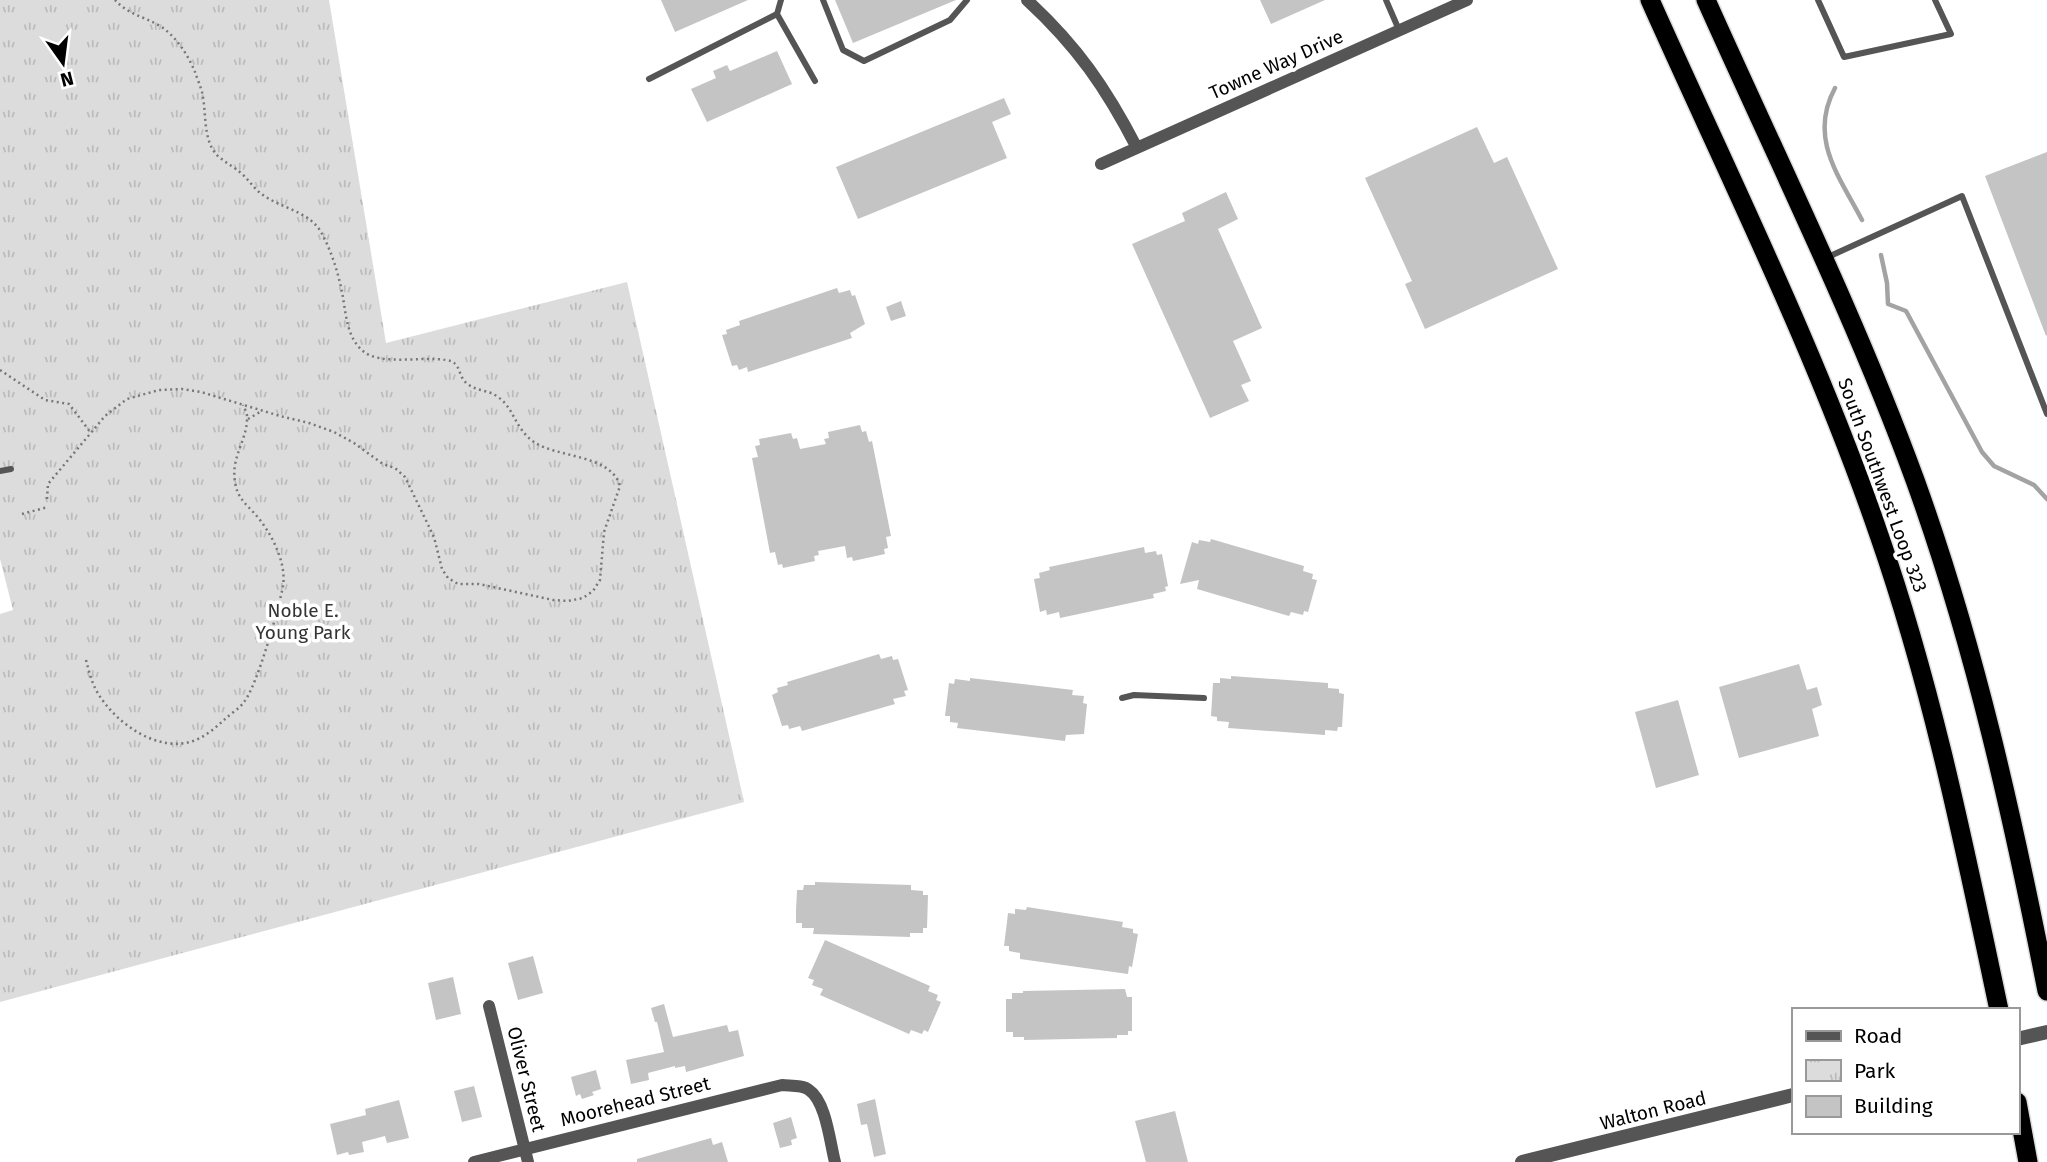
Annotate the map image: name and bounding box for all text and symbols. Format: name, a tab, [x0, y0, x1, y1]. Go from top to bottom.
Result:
street label: Towne Way Drive	[1206, 25, 1347, 104]
north arrow	[28, 28, 98, 98]
text: N	[58, 66, 76, 92]
street label: South Southwest Loop 323	[1833, 375, 1932, 595]
park label: Noble E. Young Park	[256, 599, 351, 644]
legend	[1792, 1008, 2019, 1134]
text: Road	[1854, 1023, 1902, 1049]
street label: Oliver Street	[502, 1024, 551, 1134]
text: Park	[1854, 1058, 1896, 1084]
street label: Moorehead Street	[558, 1072, 713, 1131]
street label: Walton Road	[1598, 1086, 1709, 1135]
text: Building	[1854, 1093, 1933, 1119]

